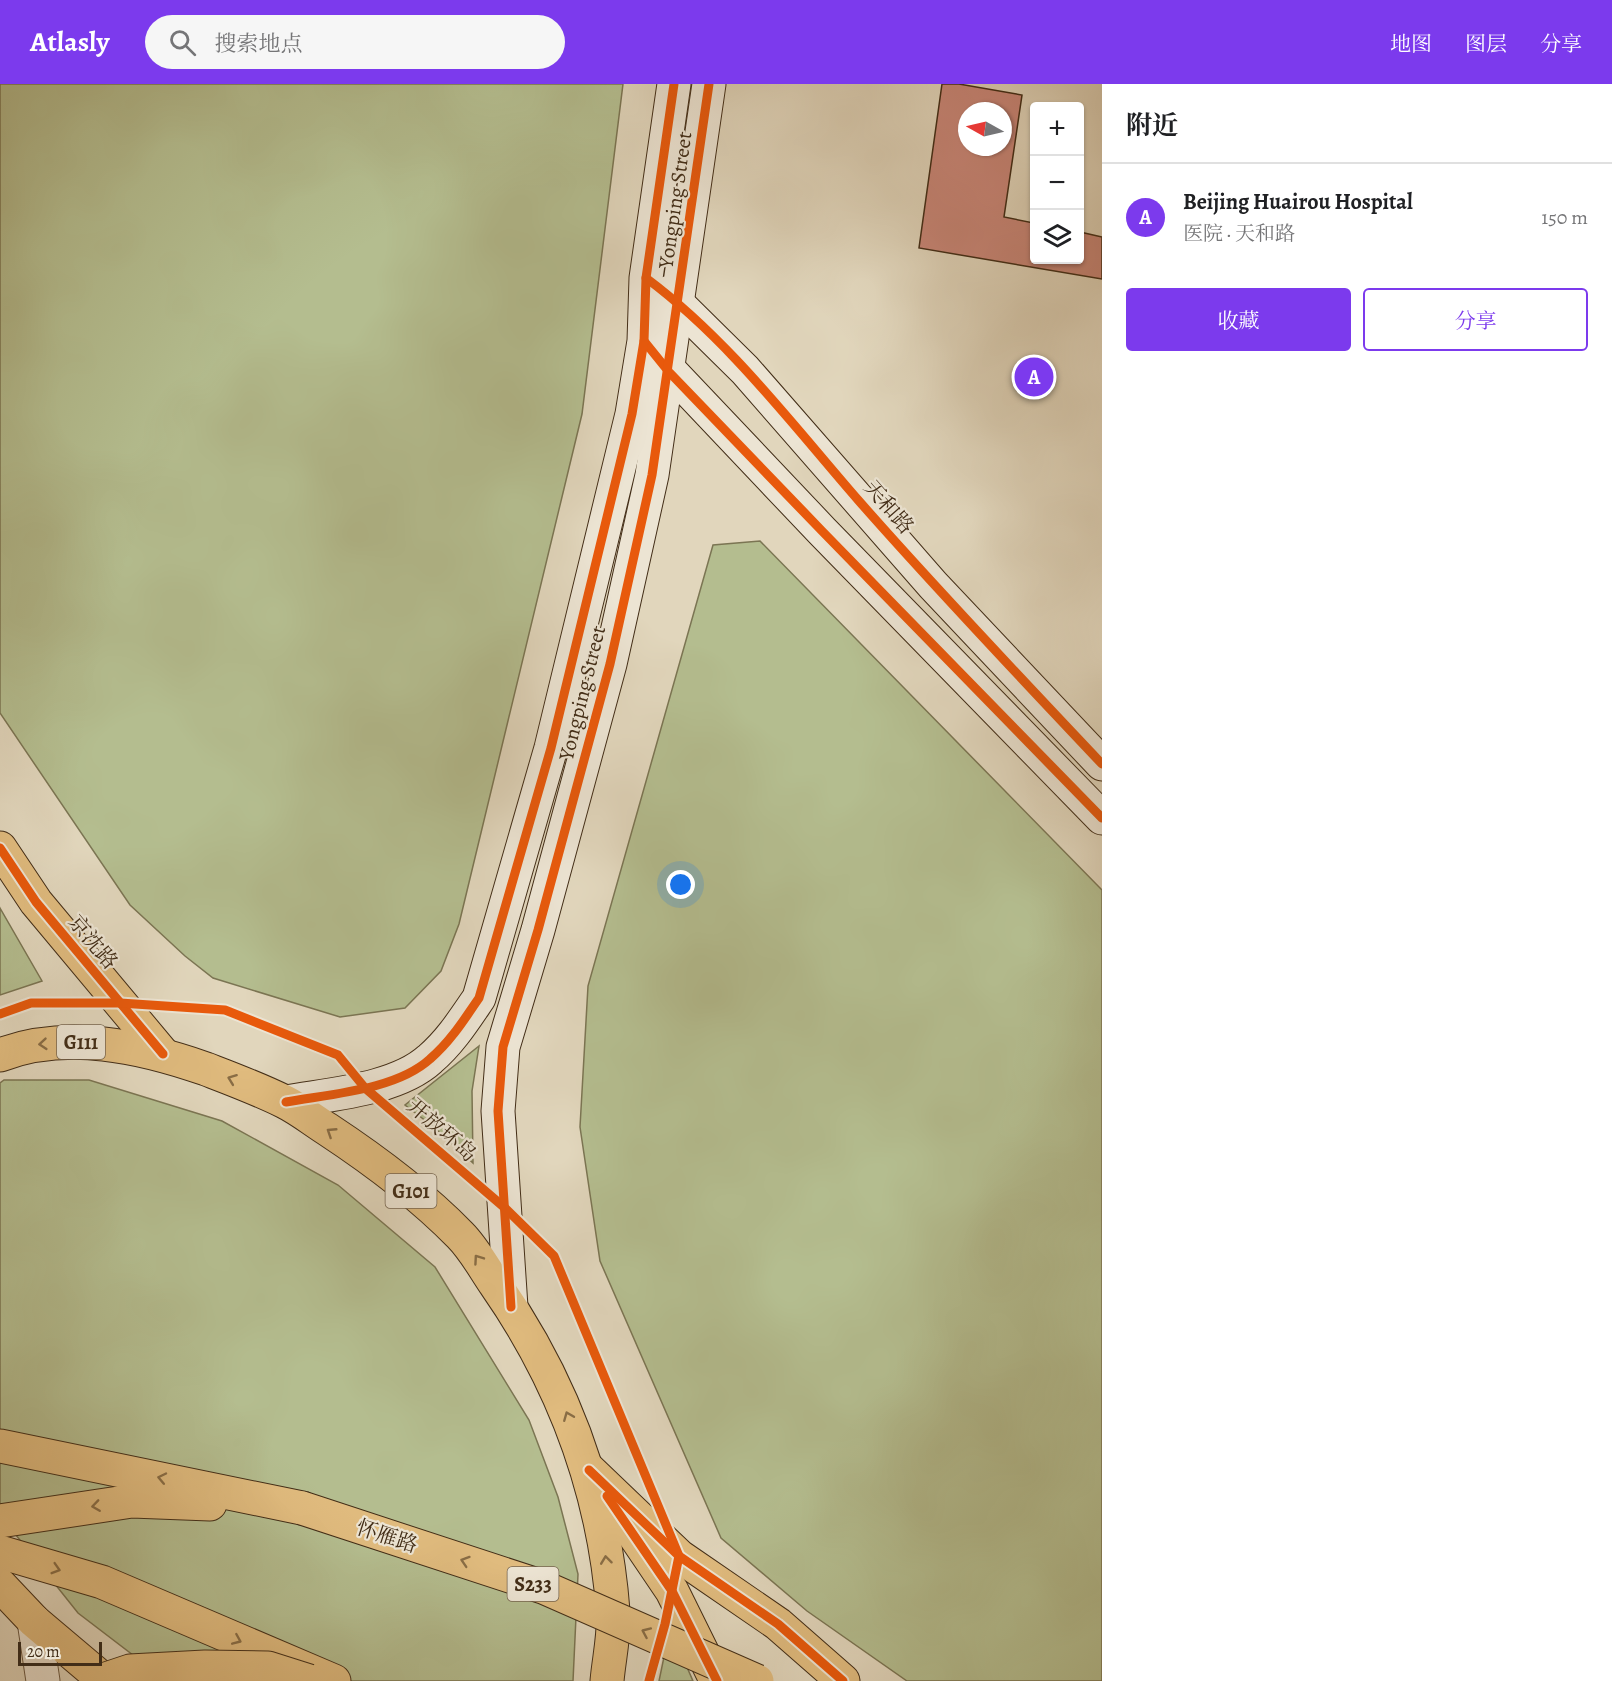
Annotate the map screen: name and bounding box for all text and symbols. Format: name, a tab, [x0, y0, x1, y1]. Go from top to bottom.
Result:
search box	[145, 15, 565, 69]
text: Atlasly	[30, 23, 109, 61]
icon: search	[166, 26, 199, 59]
text: 搜索地点	[214, 29, 302, 59]
text: 地图	[1390, 30, 1432, 58]
text: 图层	[1465, 30, 1507, 58]
text: 分享	[1540, 30, 1582, 58]
north arrow	[958, 102, 1012, 156]
map controls	[1030, 102, 1084, 264]
button: +	[1030, 102, 1084, 156]
text: 附近	[1126, 108, 1178, 143]
street label: Yongping Street	[651, 130, 698, 271]
button: −	[1030, 156, 1084, 210]
text: Beijing Huairou Hospital	[1183, 187, 1413, 217]
text: A	[1139, 204, 1152, 231]
text: 150 m	[1541, 204, 1588, 231]
button: layers	[1030, 210, 1084, 264]
text: 医院 · 天和路	[1183, 220, 1295, 247]
button: 收藏	[1126, 288, 1351, 351]
button: 分享	[1363, 288, 1588, 351]
pin: A	[1014, 354, 1054, 400]
street label: 天和路	[858, 474, 920, 540]
street label: Yongping Street	[552, 623, 612, 764]
your location	[666, 870, 695, 899]
street label: 京沈路	[62, 909, 124, 975]
road number: G111	[57, 1025, 105, 1059]
one-way arrow	[38, 1037, 48, 1050]
one-way arrow	[228, 1074, 239, 1086]
street label: 开放环岛	[401, 1092, 483, 1168]
one-way arrow	[327, 1128, 338, 1139]
road number: G101	[386, 1174, 436, 1208]
one-way arrow	[474, 1255, 485, 1266]
one-way arrow	[562, 1411, 575, 1422]
one-way arrow	[157, 1472, 167, 1485]
one-way arrow	[92, 1500, 101, 1512]
street label: 怀雁路	[353, 1513, 421, 1559]
one-way arrow	[460, 1556, 471, 1569]
one-way arrow	[601, 1556, 613, 1565]
one-way arrow	[50, 1562, 61, 1574]
road number: S233	[508, 1567, 558, 1601]
one-way arrow	[641, 1628, 652, 1640]
one-way arrow	[231, 1633, 242, 1645]
scale bar	[18, 1639, 102, 1666]
text: 20 m	[27, 1641, 60, 1663]

